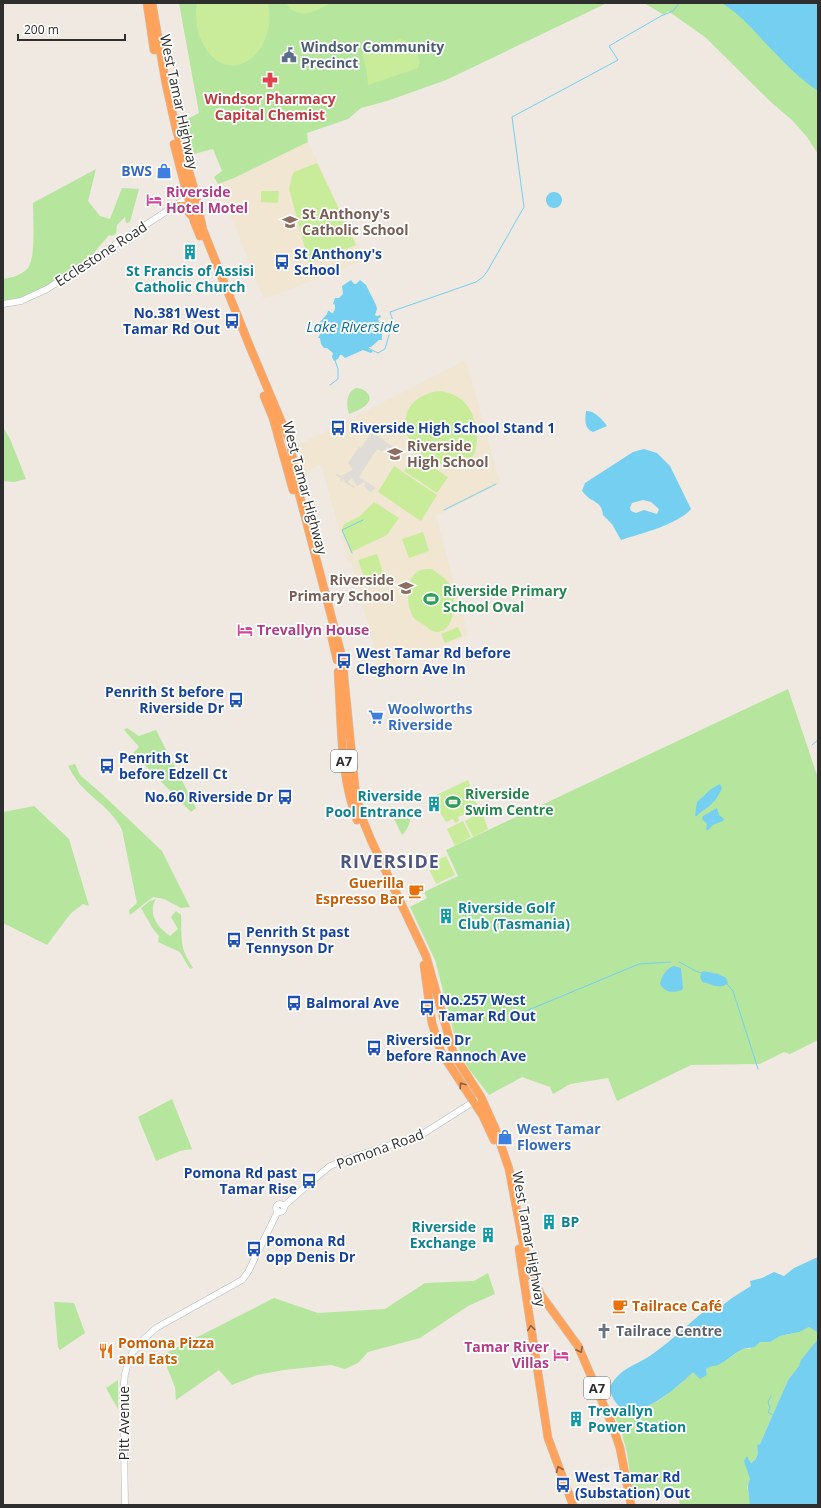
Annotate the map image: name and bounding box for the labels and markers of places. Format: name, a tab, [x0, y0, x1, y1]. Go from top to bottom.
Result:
place label: Windsor Community Precinct	[301, 37, 444, 72]
public building icon: Windsor Community Precinct	[280, 46, 298, 64]
pharmacy icon: Windsor Pharmacy Capital Chemist	[261, 71, 279, 89]
place label: Windsor Pharmacy Capital Chemist	[204, 89, 336, 124]
place label: BWS	[121, 161, 152, 180]
shop icon: BWS	[155, 162, 173, 180]
place label: Riverside Hotel Motel	[166, 182, 248, 217]
hotel icon: Riverside Hotel Motel	[145, 191, 163, 209]
place label: St Anthony's Catholic School	[302, 204, 408, 239]
school or university icon: St Anthony's Catholic School	[281, 213, 299, 231]
building icon: St Francis of Assisi Catholic Church	[181, 243, 199, 261]
place label: St Anthony's School	[294, 244, 382, 279]
bus stop icon: St Anthony's School	[273, 253, 291, 271]
place label: St Francis of Assisi Catholic Church	[126, 261, 254, 296]
place label: No.381 West Tamar Rd Out	[123, 303, 220, 338]
bus stop icon: No.381 West Tamar Rd Out	[223, 312, 241, 330]
place label: Riverside High School Stand 1	[350, 418, 555, 437]
bus stop icon: Riverside High School Stand 1	[329, 419, 347, 437]
place label: Riverside High School	[407, 436, 488, 471]
school or university icon: Riverside High School	[386, 445, 404, 463]
place label: Riverside Primary School	[289, 570, 394, 605]
school or university icon: Riverside Primary School	[397, 579, 415, 597]
place label: Riverside Primary School Oval	[443, 581, 567, 616]
sports icon: Riverside Primary School Oval	[422, 590, 440, 608]
place label: Trevallyn House	[257, 620, 369, 639]
hotel icon: Trevallyn House	[236, 621, 254, 639]
place label: West Tamar Rd before Cleghorn Ave In	[356, 643, 511, 678]
bus stop icon: West Tamar Rd before Cleghorn Ave In	[335, 652, 353, 670]
place label: Penrith St before Riverside Dr	[105, 682, 225, 717]
bus stop icon: Penrith St before Riverside Dr	[227, 691, 245, 709]
place label: Woolworths Riverside	[388, 699, 472, 734]
supermarket icon: Woolworths Riverside	[367, 708, 385, 726]
place label: Penrith St before Edzell Ct	[119, 748, 227, 783]
bus stop icon: Penrith St before Edzell Ct	[98, 757, 116, 775]
place label: Riverside Swim Centre	[465, 784, 553, 819]
place label: Riverside Pool Entrance	[325, 786, 422, 821]
place label: No.60 Riverside Dr	[144, 787, 274, 806]
bus stop icon: No.60 Riverside Dr	[276, 788, 294, 806]
sports icon: Riverside Swim Centre	[444, 793, 462, 811]
building icon: Riverside Pool Entrance	[425, 795, 443, 813]
place label: Guerilla Espresso Bar	[315, 873, 405, 908]
cafe icon: Guerilla Espresso Bar	[407, 882, 425, 900]
place label: Riverside Golf Club (Tasmania)	[458, 898, 570, 933]
building icon: Riverside Golf Club (Tasmania)	[437, 907, 455, 925]
place label: Penrith St past Tennyson Dr	[246, 922, 350, 957]
bus stop icon: Penrith St past Tennyson Dr	[225, 931, 243, 949]
place label: No.257 West Tamar Rd Out	[439, 990, 536, 1025]
place label: Balmoral Ave	[306, 993, 399, 1012]
bus stop icon: Balmoral Ave	[285, 994, 303, 1012]
bus stop icon: No.257 West Tamar Rd Out	[418, 999, 436, 1017]
place label: Riverside Dr before Rannoch Ave	[386, 1030, 526, 1065]
bus stop icon: Riverside Dr before Rannoch Ave	[365, 1039, 383, 1057]
place label: West Tamar Flowers	[517, 1119, 601, 1154]
shop icon: West Tamar Flowers	[496, 1128, 514, 1146]
place label: Pomona Rd past Tamar Rise	[184, 1163, 297, 1198]
bus stop icon: Pomona Rd past Tamar Rise	[300, 1172, 318, 1190]
place label: BP	[561, 1212, 579, 1231]
building icon: BP	[540, 1213, 558, 1231]
place label: Riverside Exchange	[410, 1217, 476, 1252]
building icon: Riverside Exchange	[479, 1226, 497, 1244]
place label: Pomona Rd opp Denis Dr	[266, 1231, 356, 1266]
bus stop icon: Pomona Rd opp Denis Dr	[245, 1240, 263, 1258]
place label: Tailrace Café	[632, 1296, 722, 1315]
cafe icon: Tailrace Café	[611, 1297, 629, 1315]
place label: Tailrace Centre	[616, 1321, 722, 1340]
church icon: Tailrace Centre	[595, 1322, 613, 1340]
place label: Pomona Pizza and Eats	[118, 1333, 214, 1368]
place label: Tamar River Villas	[464, 1337, 550, 1372]
restaurant icon: Pomona Pizza and Eats	[97, 1342, 115, 1360]
hotel icon: Tamar River Villas	[552, 1346, 570, 1364]
place label: Trevallyn Power Station	[588, 1401, 686, 1436]
building icon: Trevallyn Power Station	[567, 1410, 585, 1428]
place label: West Tamar Rd (Substation) Out	[575, 1467, 690, 1502]
bus stop icon: West Tamar Rd (Substation) Out	[554, 1476, 572, 1494]

